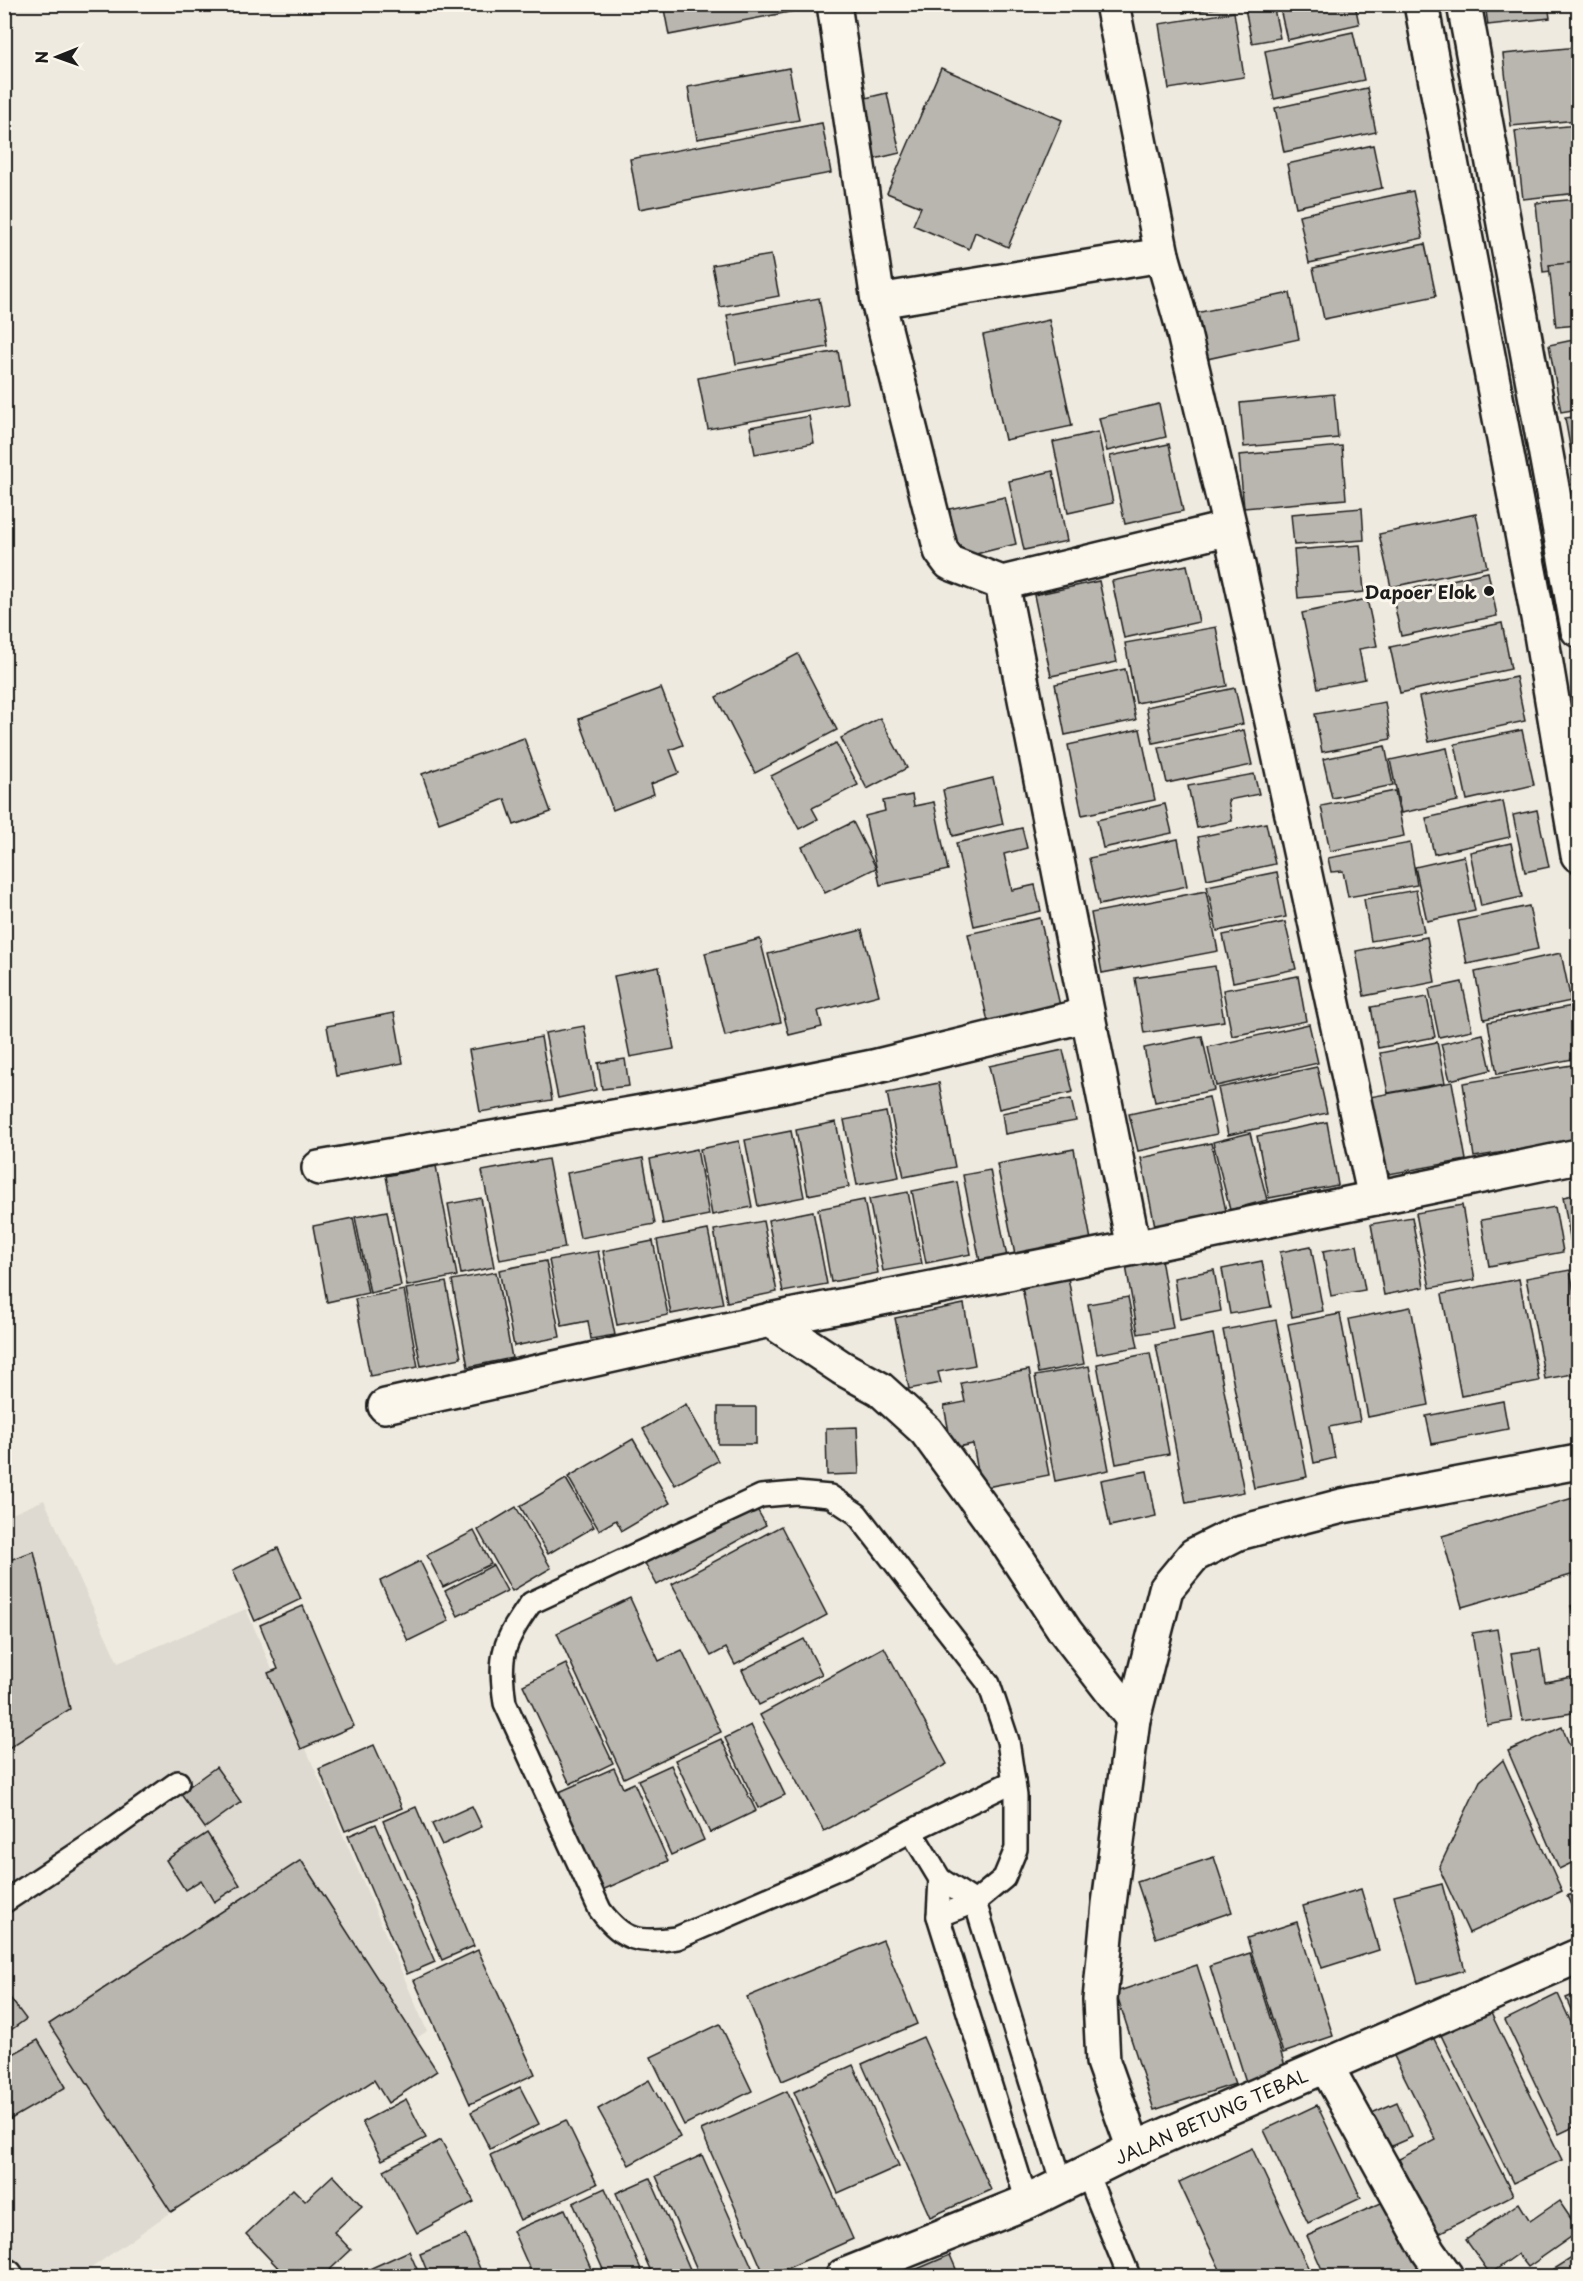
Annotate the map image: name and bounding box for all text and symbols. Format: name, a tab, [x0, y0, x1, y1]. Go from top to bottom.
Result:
north arrow	[27, 27, 87, 87]
text: N	[29, 51, 53, 64]
place label: Dapoer Elok	[1364, 578, 1478, 605]
marker: Dapoer Elok	[1482, 584, 1496, 598]
street label: JALAN BETUNG TEBAL	[1110, 2061, 1312, 2171]

